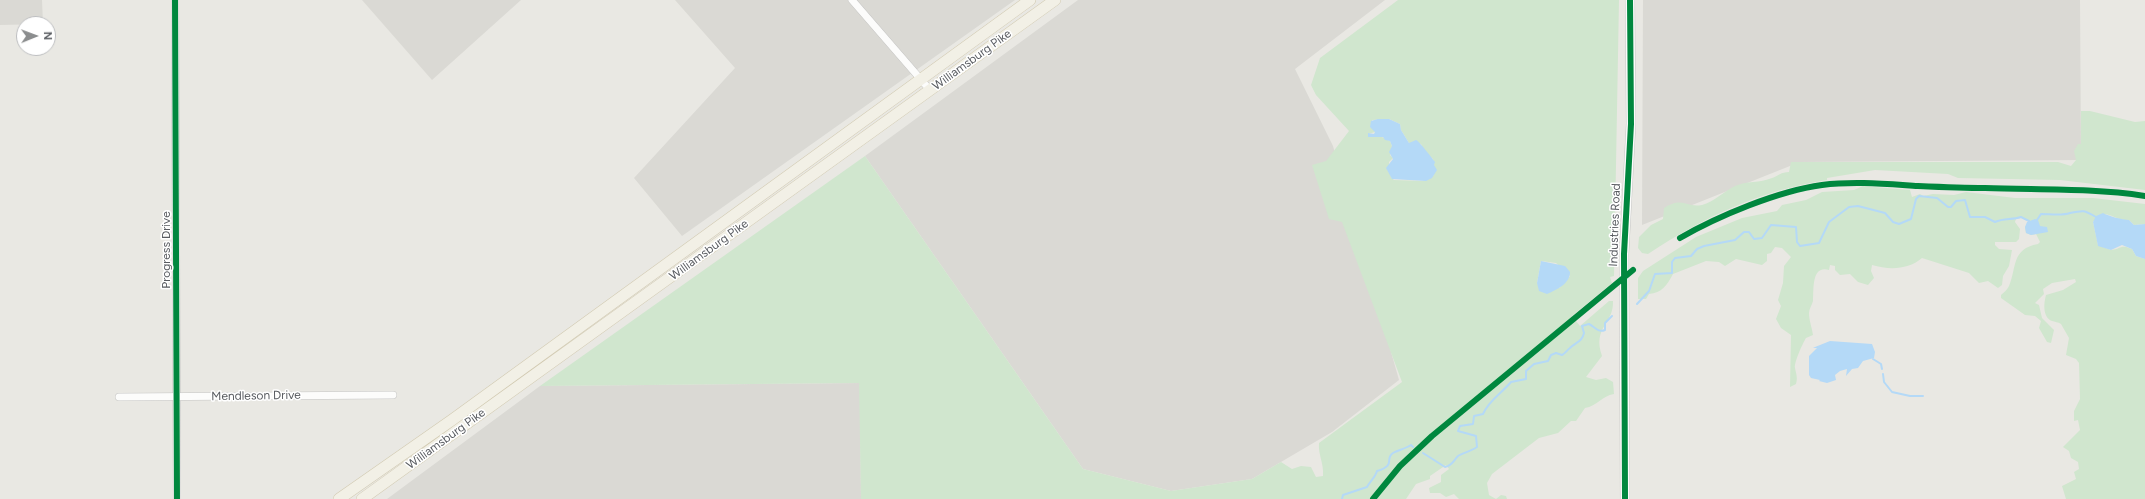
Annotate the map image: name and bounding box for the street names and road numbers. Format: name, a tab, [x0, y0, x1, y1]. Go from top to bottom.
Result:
street label: Williamsburg Pike	[930, 27, 1014, 93]
street label: Industries Road	[1606, 183, 1624, 267]
street label: Progress Drive	[159, 211, 173, 289]
street label: Williamsburg Pike	[667, 217, 751, 283]
street label: Mendleson Drive	[211, 388, 301, 404]
street label: Williamsburg Pike	[404, 406, 488, 472]

